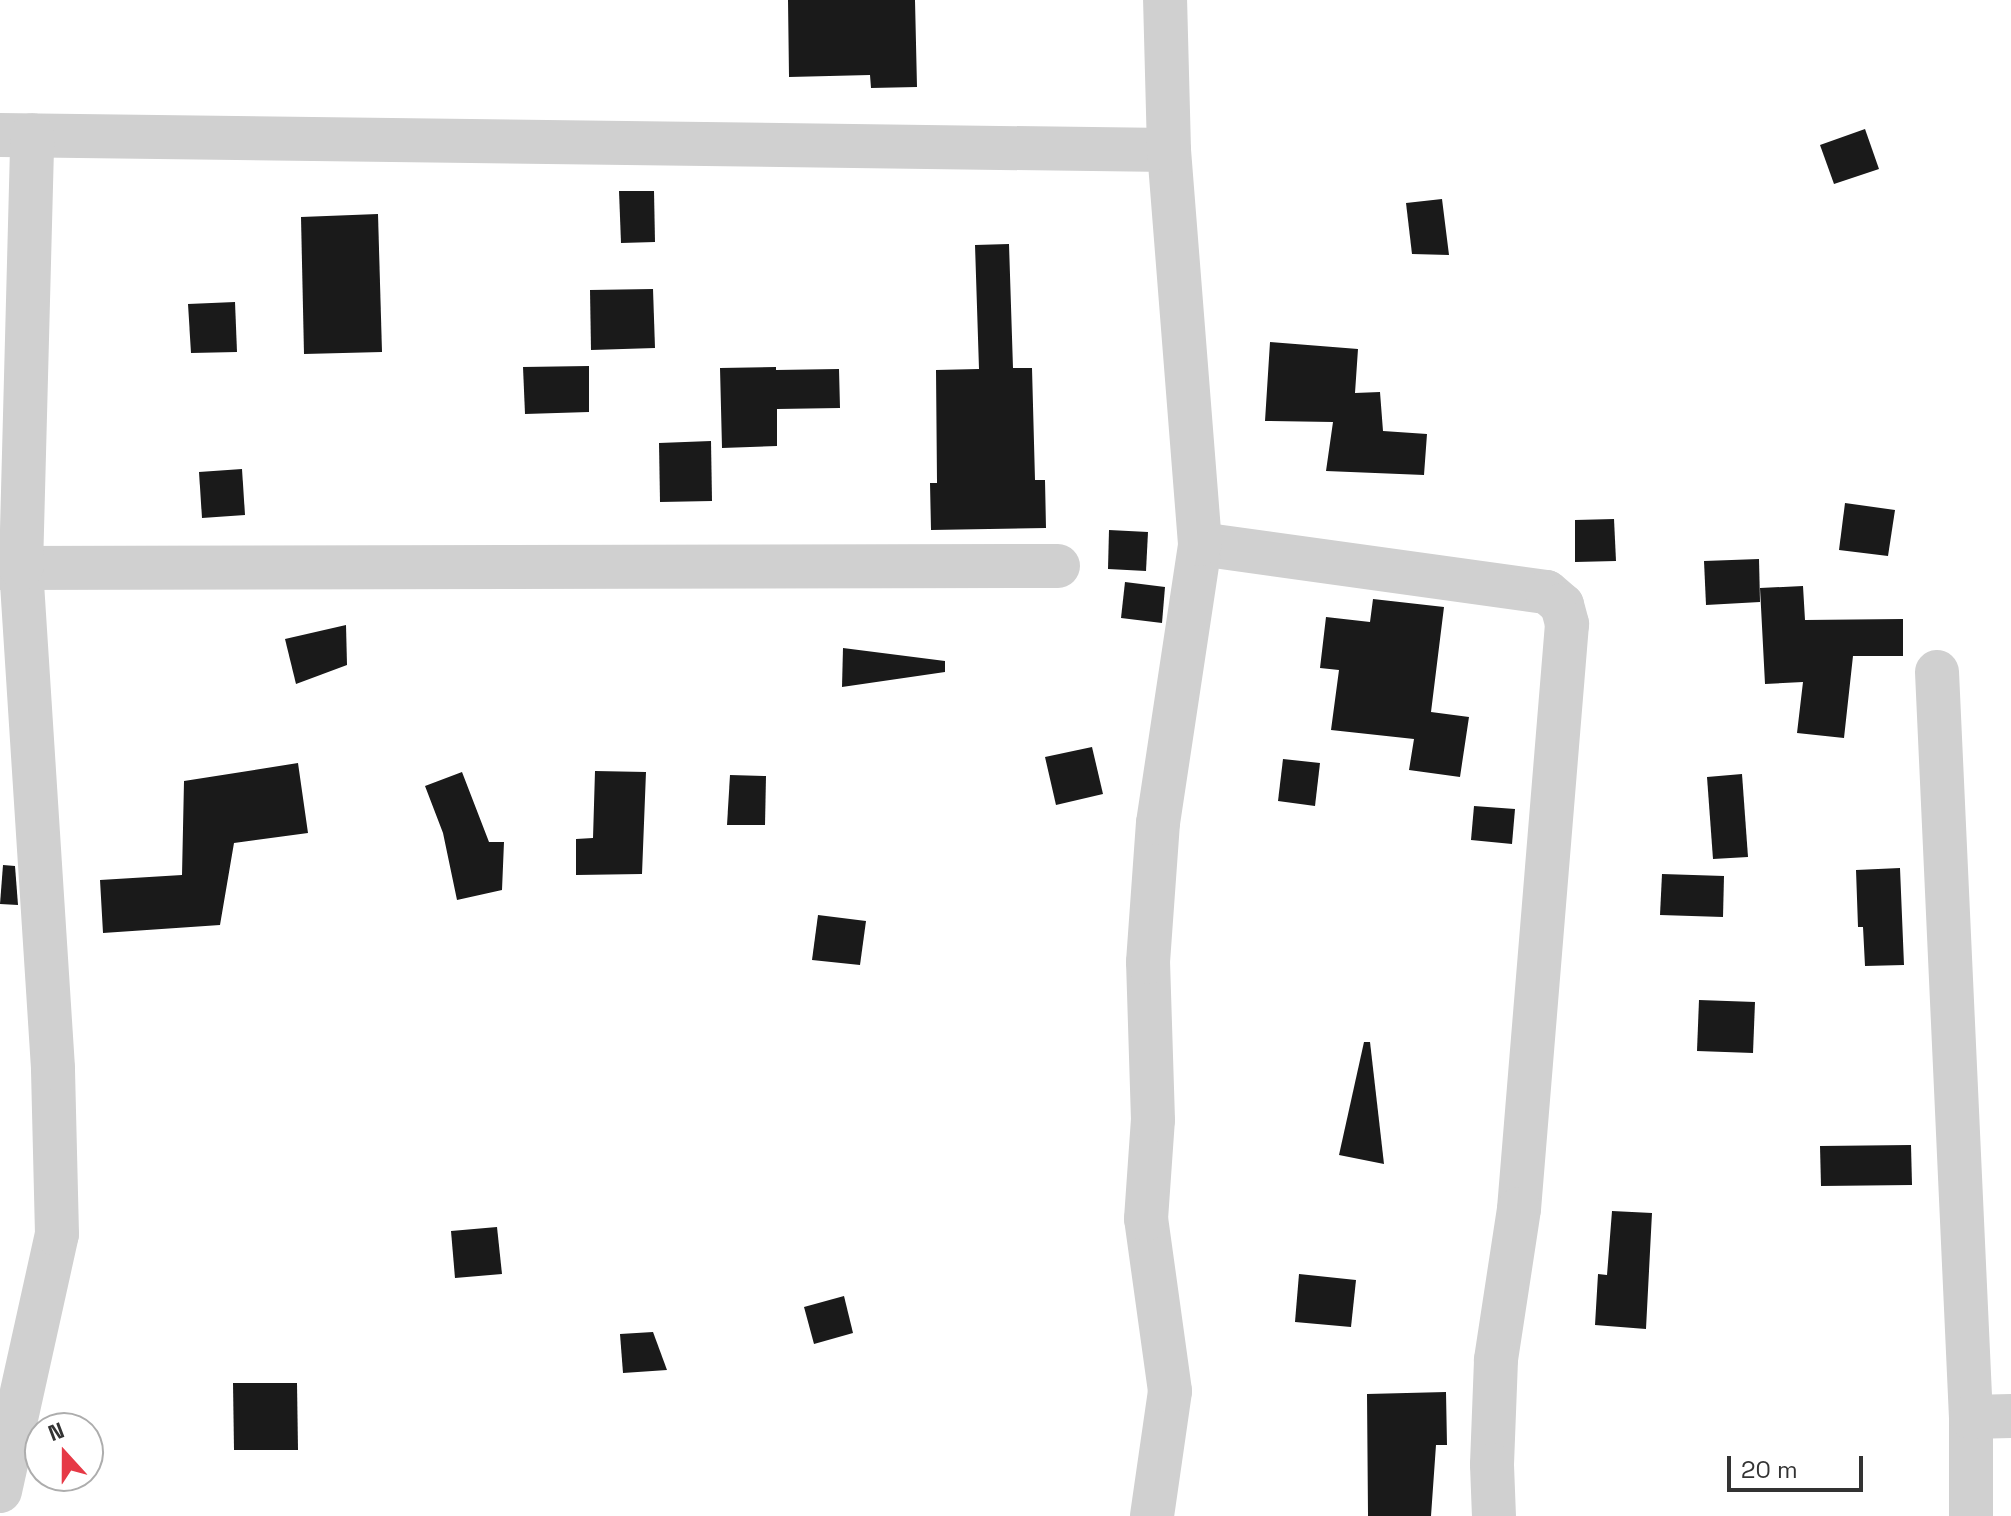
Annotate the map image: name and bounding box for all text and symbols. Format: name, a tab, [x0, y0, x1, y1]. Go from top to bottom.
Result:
north arrow	[24, 1412, 104, 1492]
text: N	[44, 1416, 68, 1447]
scale bar	[1731, 1440, 1867, 1490]
text: 20 m	[1741, 1454, 1798, 1485]

